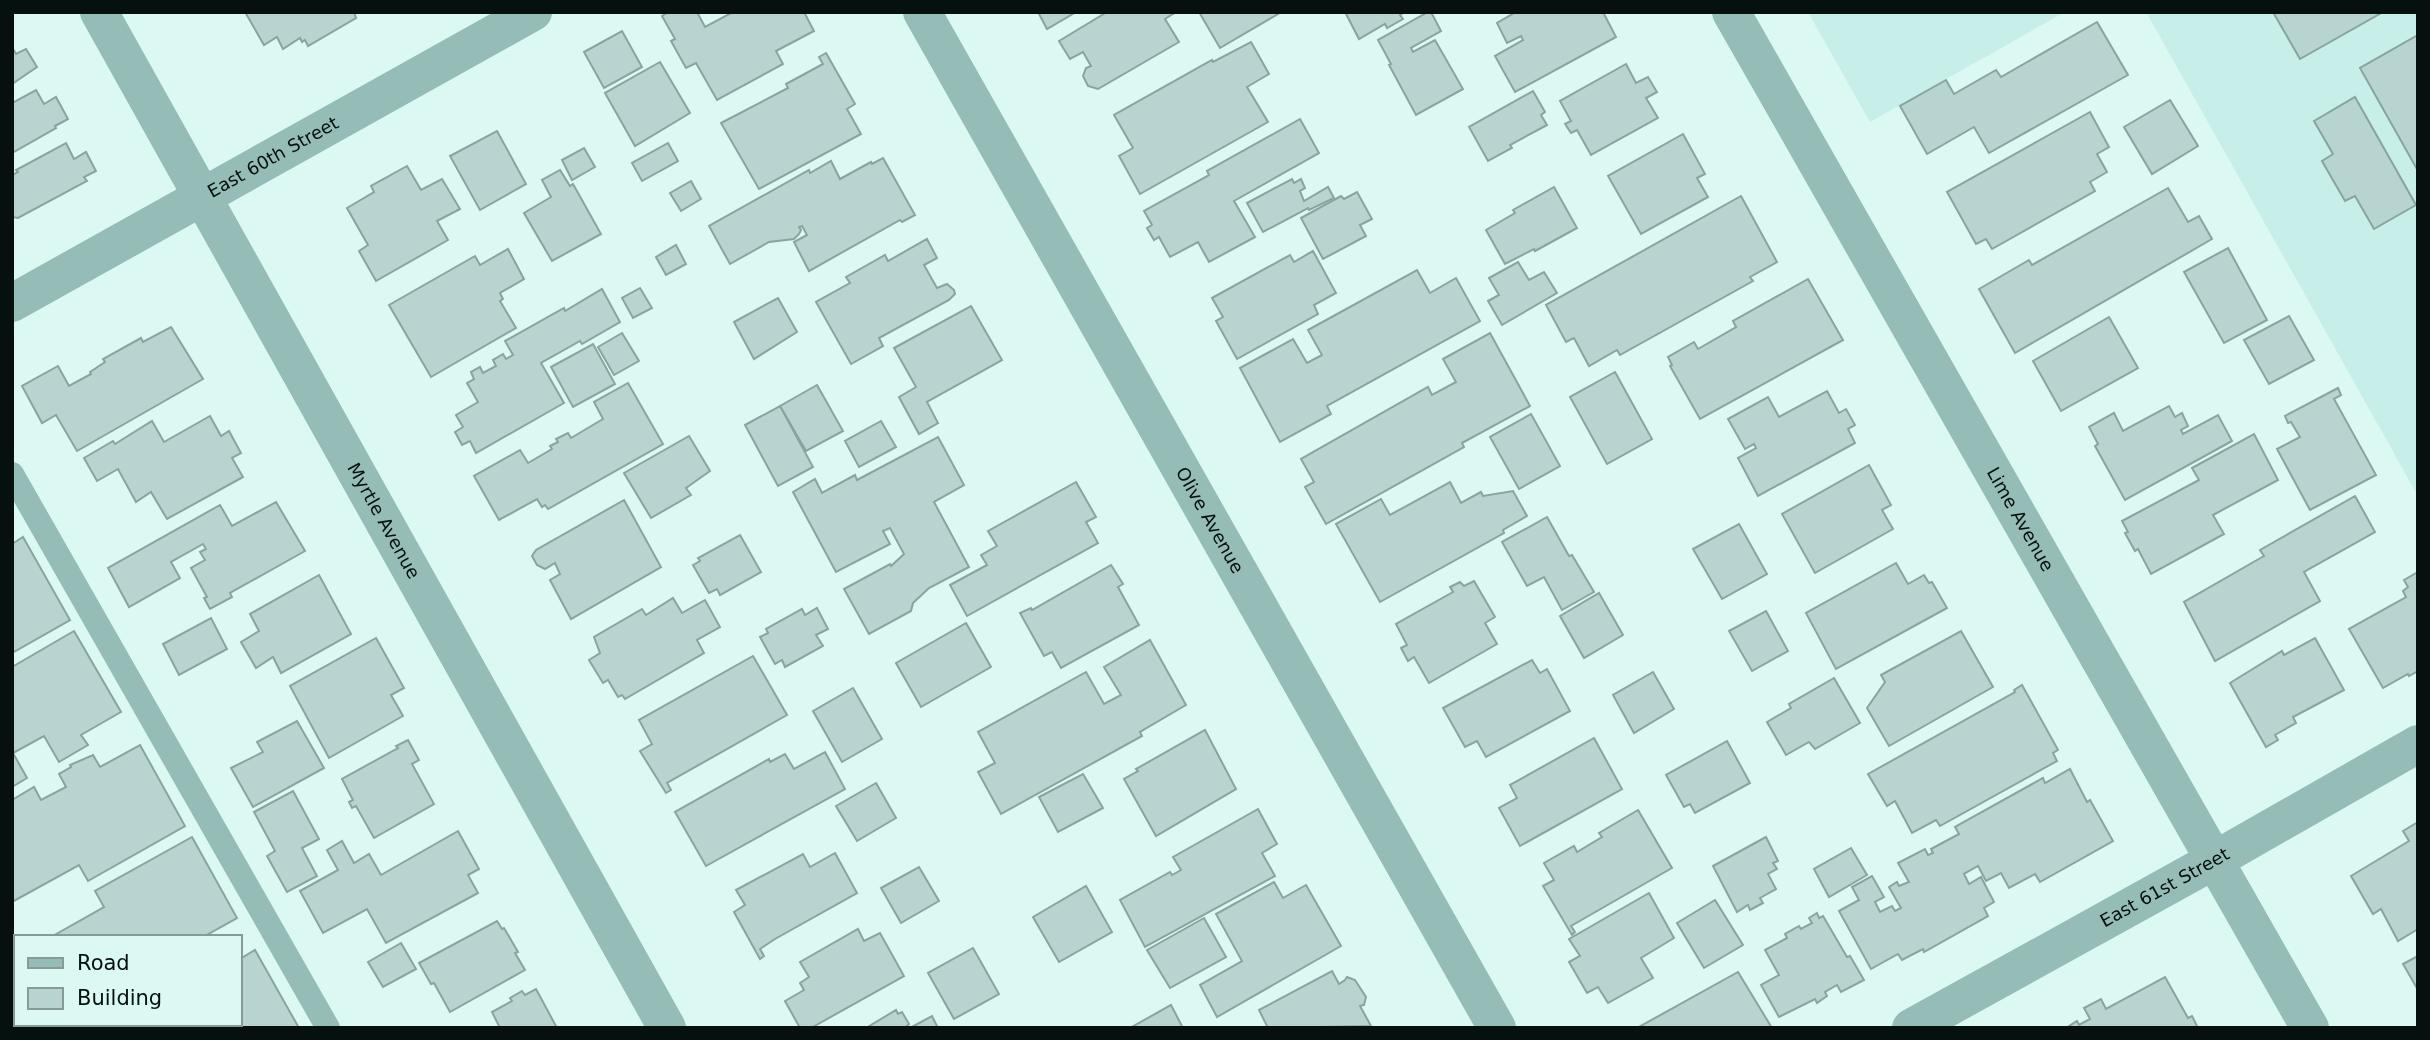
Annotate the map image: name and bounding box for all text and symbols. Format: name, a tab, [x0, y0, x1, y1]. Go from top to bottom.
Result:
street label: East 60th Street	[204, 112, 342, 202]
street label: Myrtle Avenue	[343, 459, 425, 582]
street label: Olive Avenue	[1172, 463, 1248, 577]
street label: Lime Avenue	[1983, 463, 2059, 575]
street label: East 61st Street	[2096, 843, 2233, 931]
legend	[14, 935, 242, 1026]
text: Road	[77, 951, 130, 975]
text: Building	[77, 986, 162, 1010]

